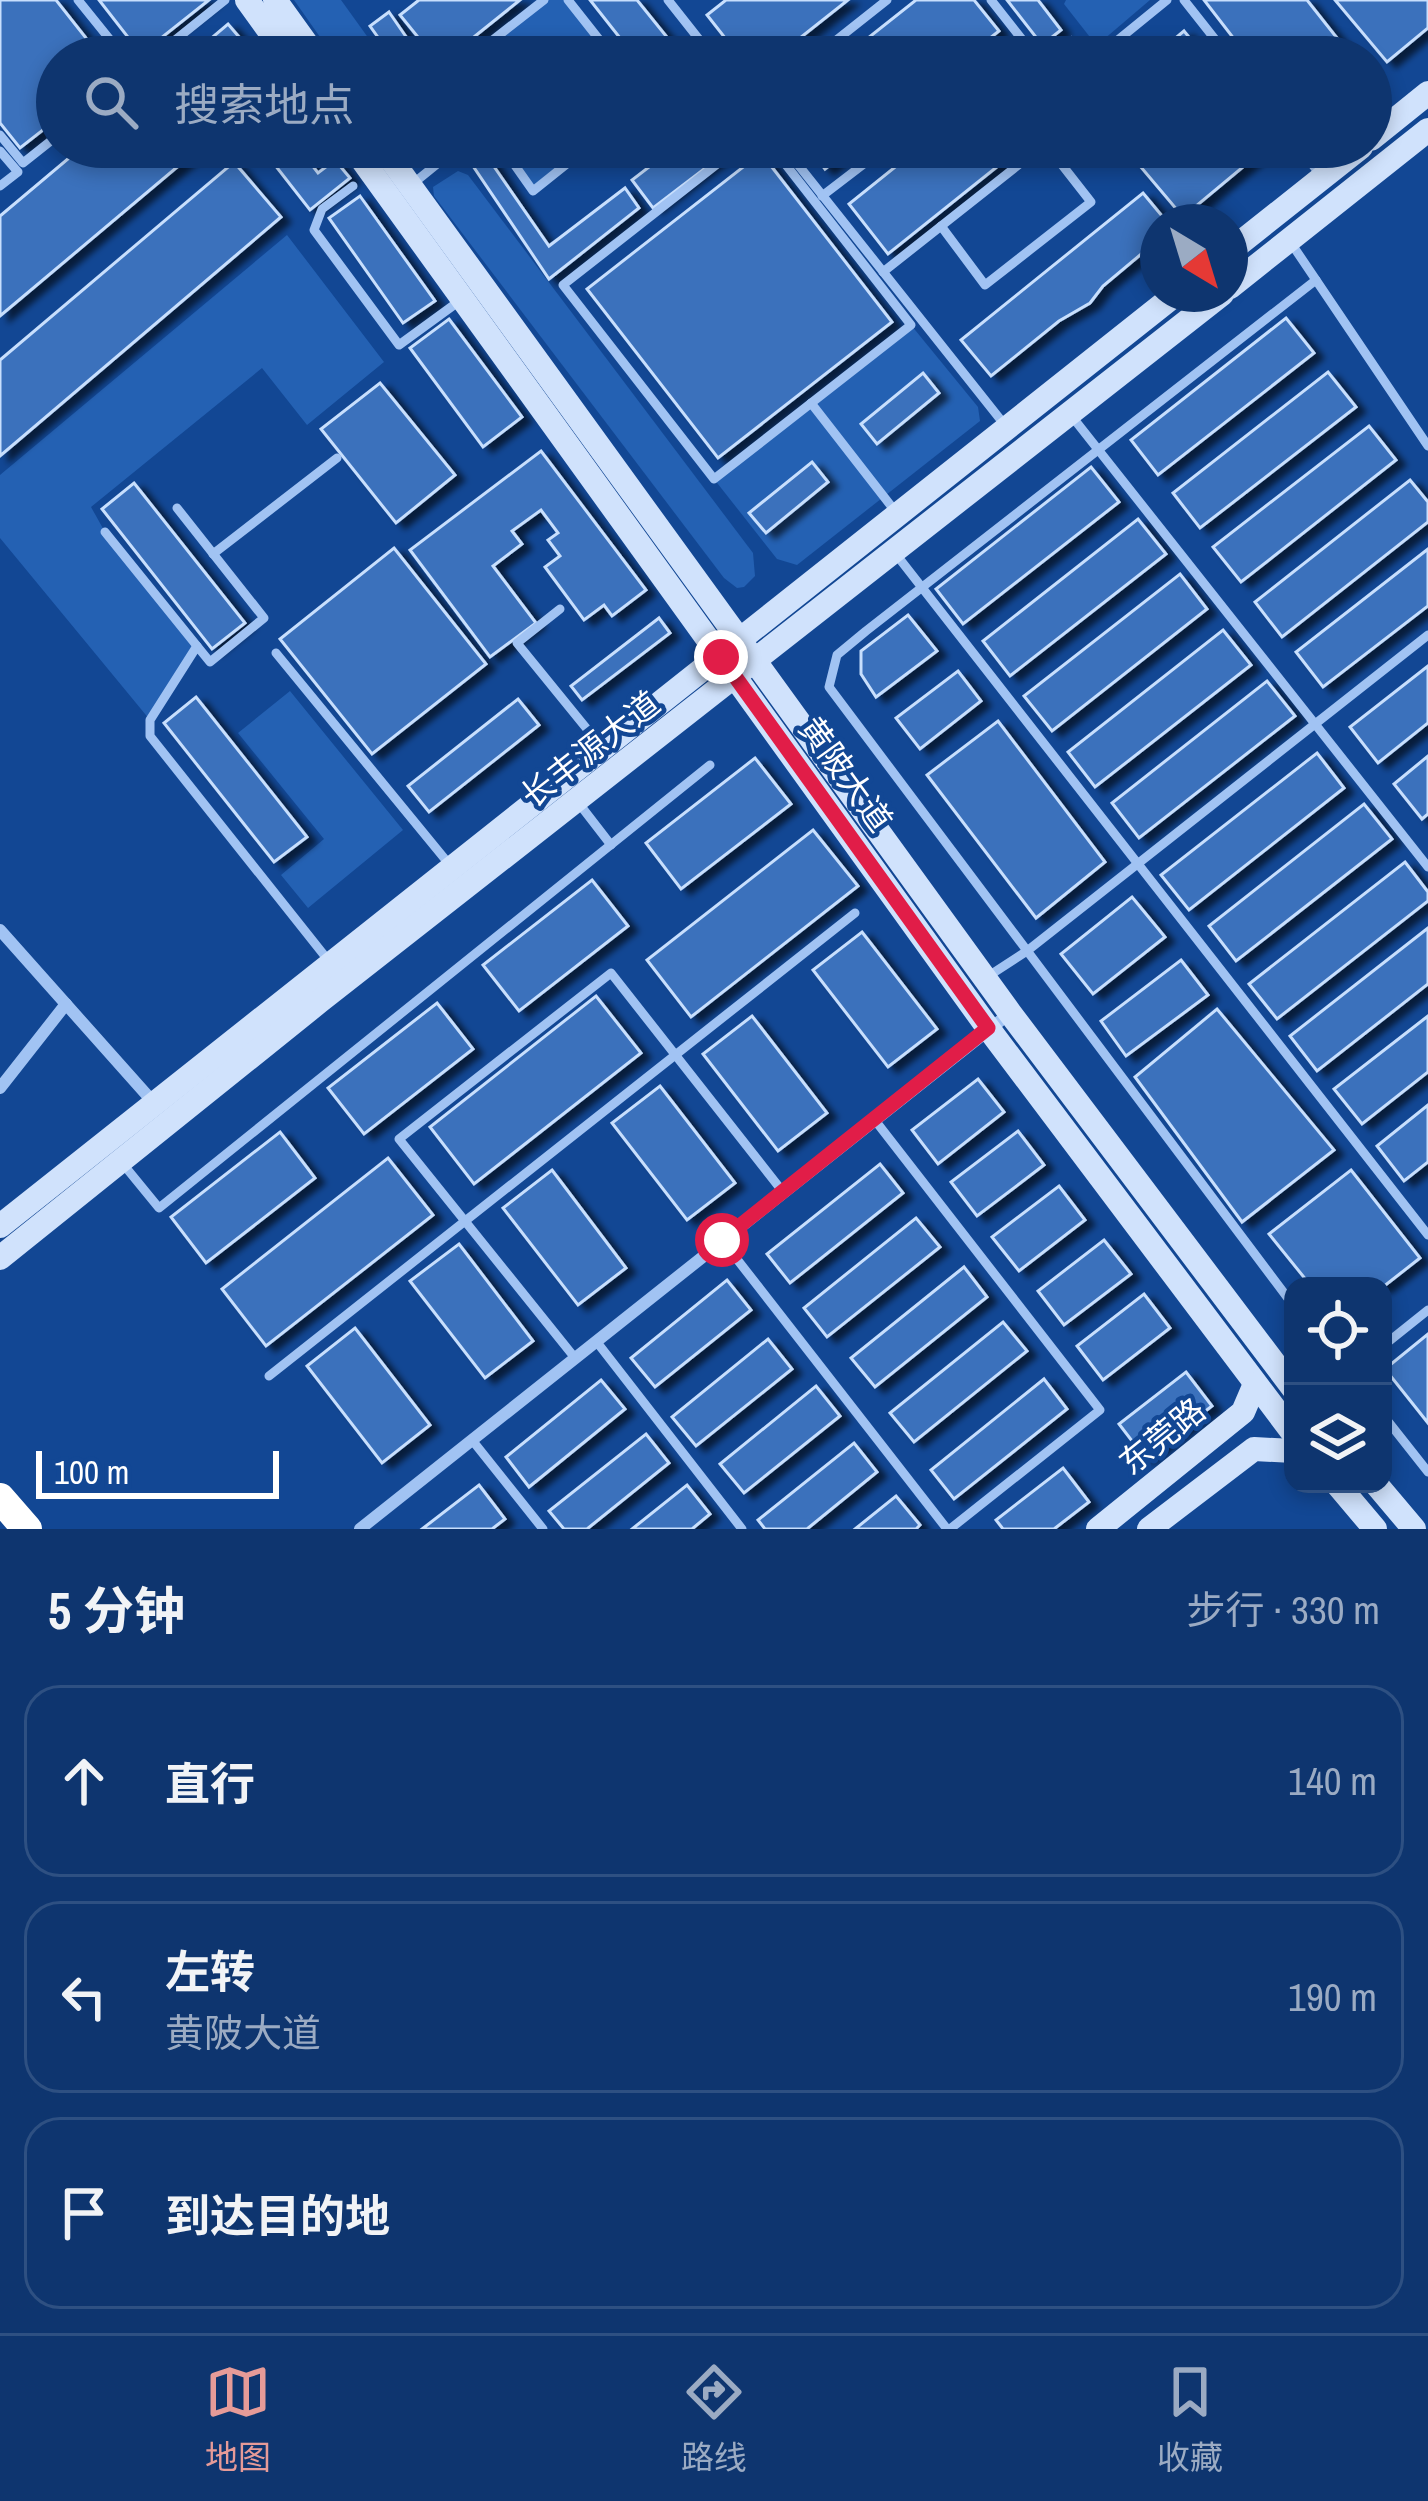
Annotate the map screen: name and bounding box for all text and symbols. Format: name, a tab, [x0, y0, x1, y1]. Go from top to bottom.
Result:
search box	[36, 36, 1392, 168]
icon: search	[78, 69, 144, 135]
text: 搜索地点	[174, 74, 354, 135]
north arrow	[1140, 204, 1248, 312]
route end	[694, 630, 748, 684]
street label: 长丰源大道	[511, 681, 669, 817]
street label: 黄陂大道	[789, 708, 903, 840]
route start	[695, 1213, 749, 1267]
map controls	[1284, 1277, 1392, 1493]
button: locate	[1284, 1277, 1392, 1385]
button: layers	[1284, 1385, 1392, 1493]
street label: 东莞路	[1110, 1388, 1214, 1484]
scale bar	[36, 1445, 279, 1498]
text: 100 m	[54, 1450, 129, 1494]
text: 5 分钟	[48, 1576, 185, 1645]
text: 步行 · 330 m	[1186, 1584, 1380, 1636]
icon: ahead	[51, 1748, 117, 1814]
text: 直行	[165, 1753, 255, 1814]
text: 140 m	[1288, 1755, 1377, 1807]
text: 左转	[165, 1941, 255, 2002]
icon: left	[51, 1964, 117, 2030]
text: 190 m	[1288, 1971, 1377, 2023]
text: 黄陂大道	[165, 2007, 321, 2059]
icon: arrive	[51, 2180, 117, 2246]
text: 到达目的地	[165, 2185, 390, 2246]
tab: 地图	[205, 2359, 271, 2479]
tab: 路线	[681, 2359, 747, 2479]
tab: 收藏	[1157, 2359, 1223, 2479]

